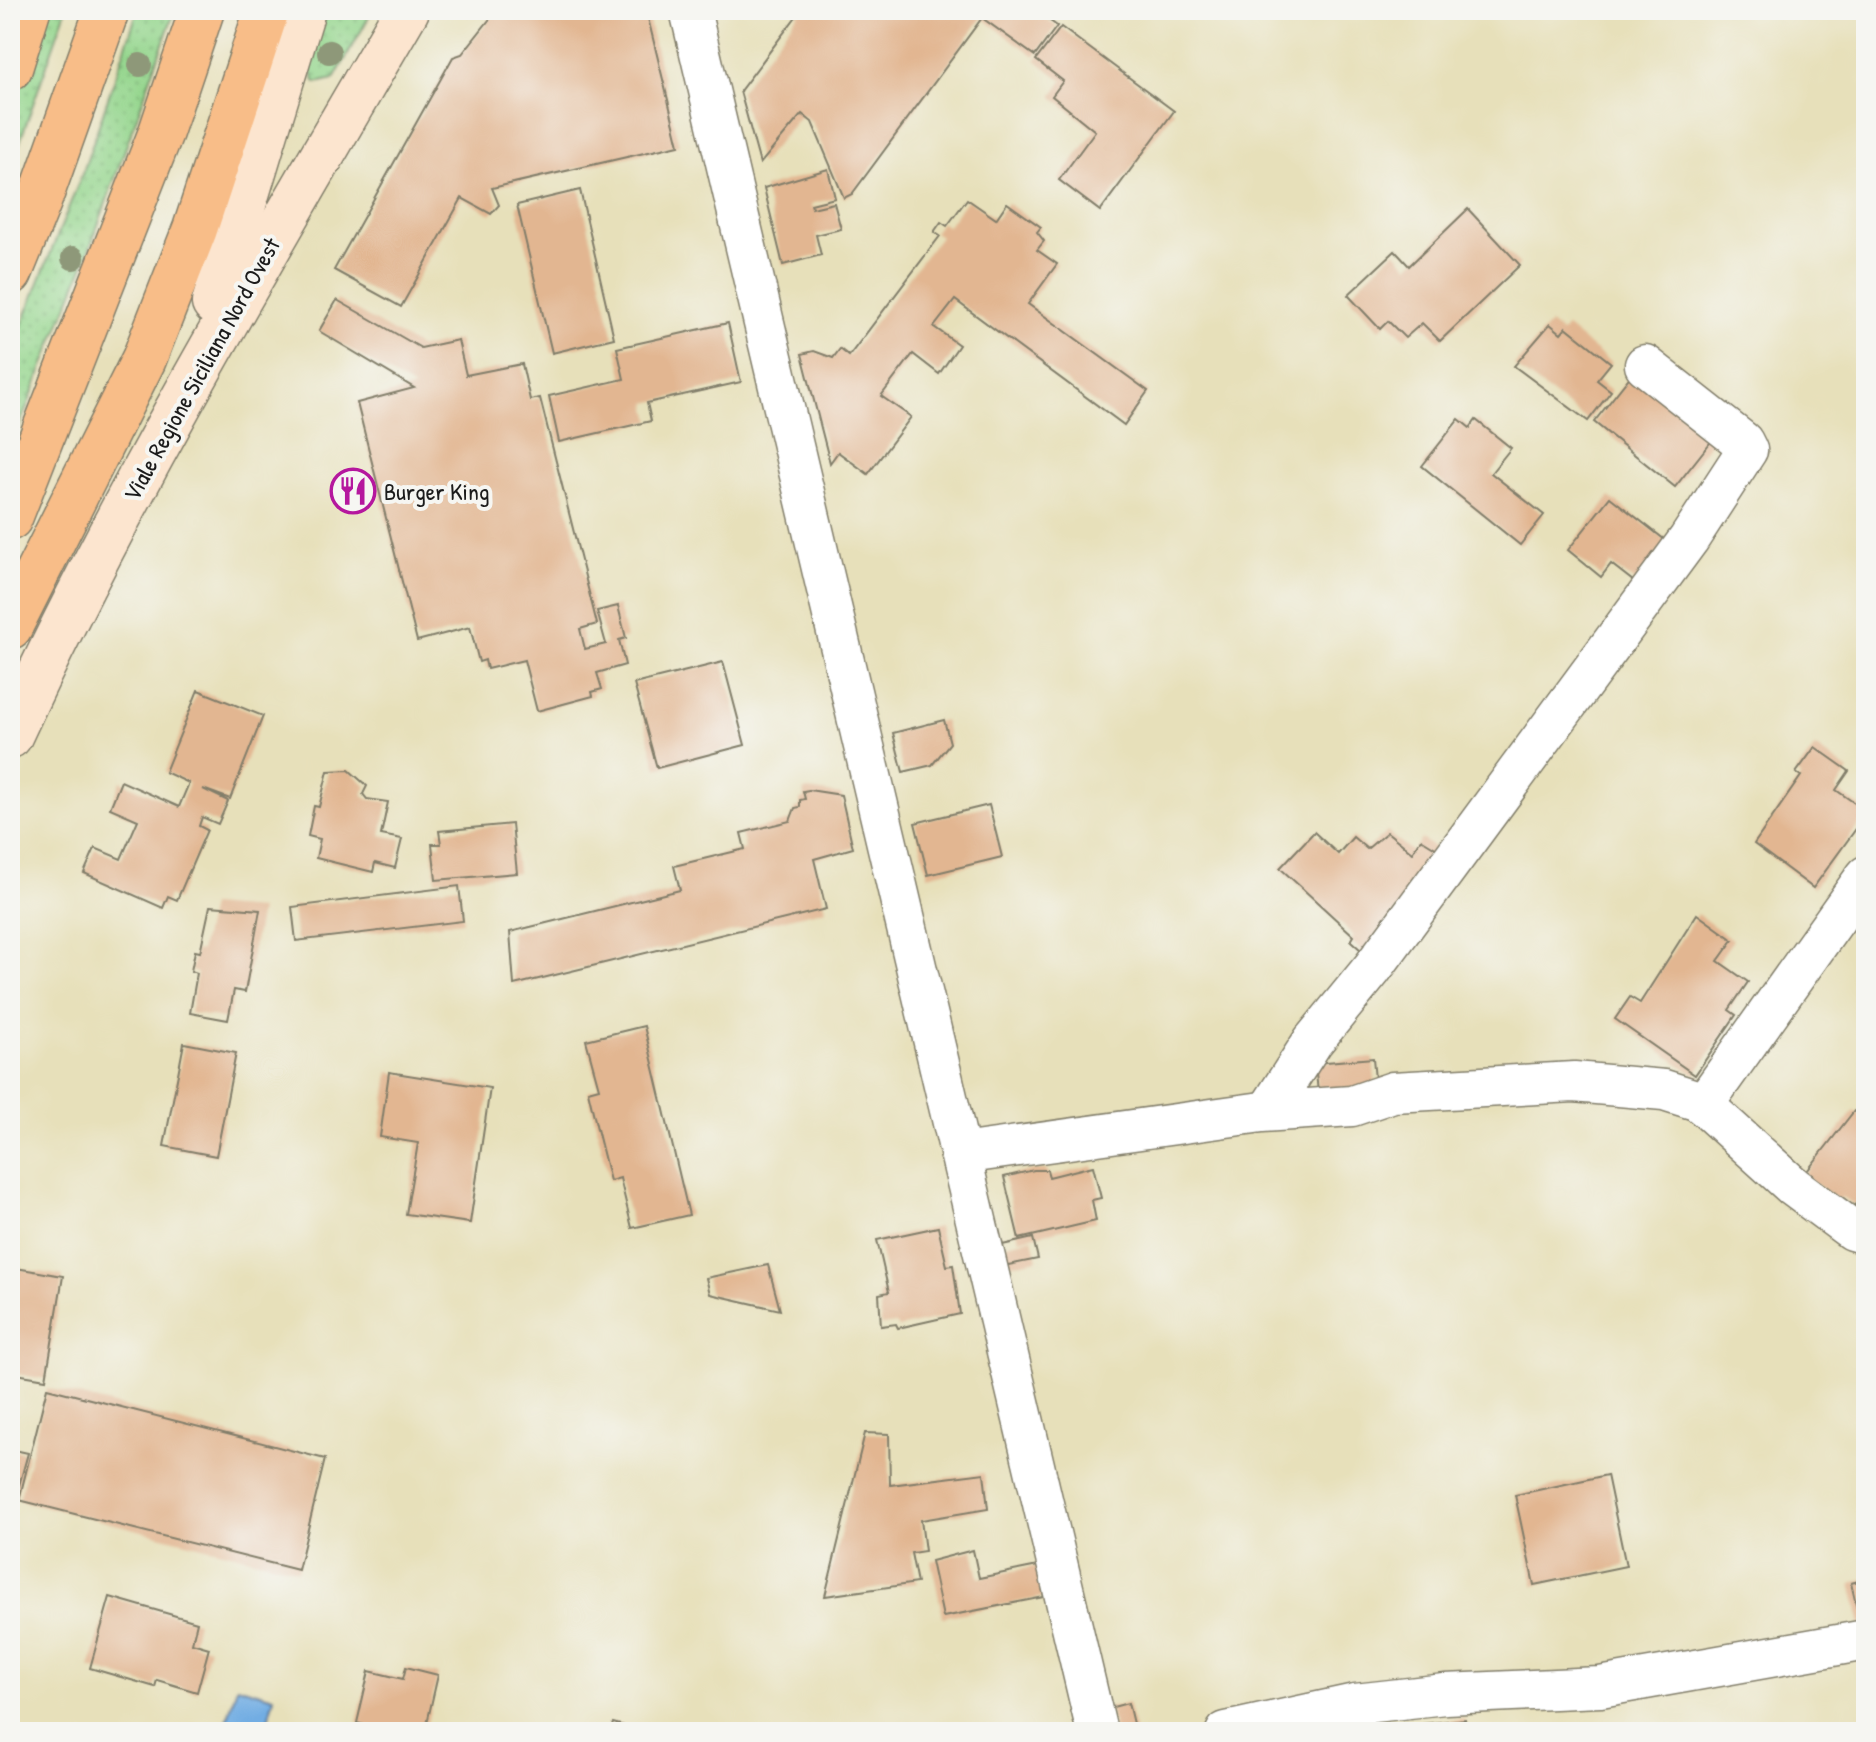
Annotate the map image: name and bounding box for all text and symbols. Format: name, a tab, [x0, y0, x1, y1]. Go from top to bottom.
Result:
street label: Viale Regione Siciliana Nord Ovest	[115, 231, 287, 506]
restaurant icon: Burger King	[329, 467, 377, 515]
place label: Burger King	[384, 475, 489, 507]

